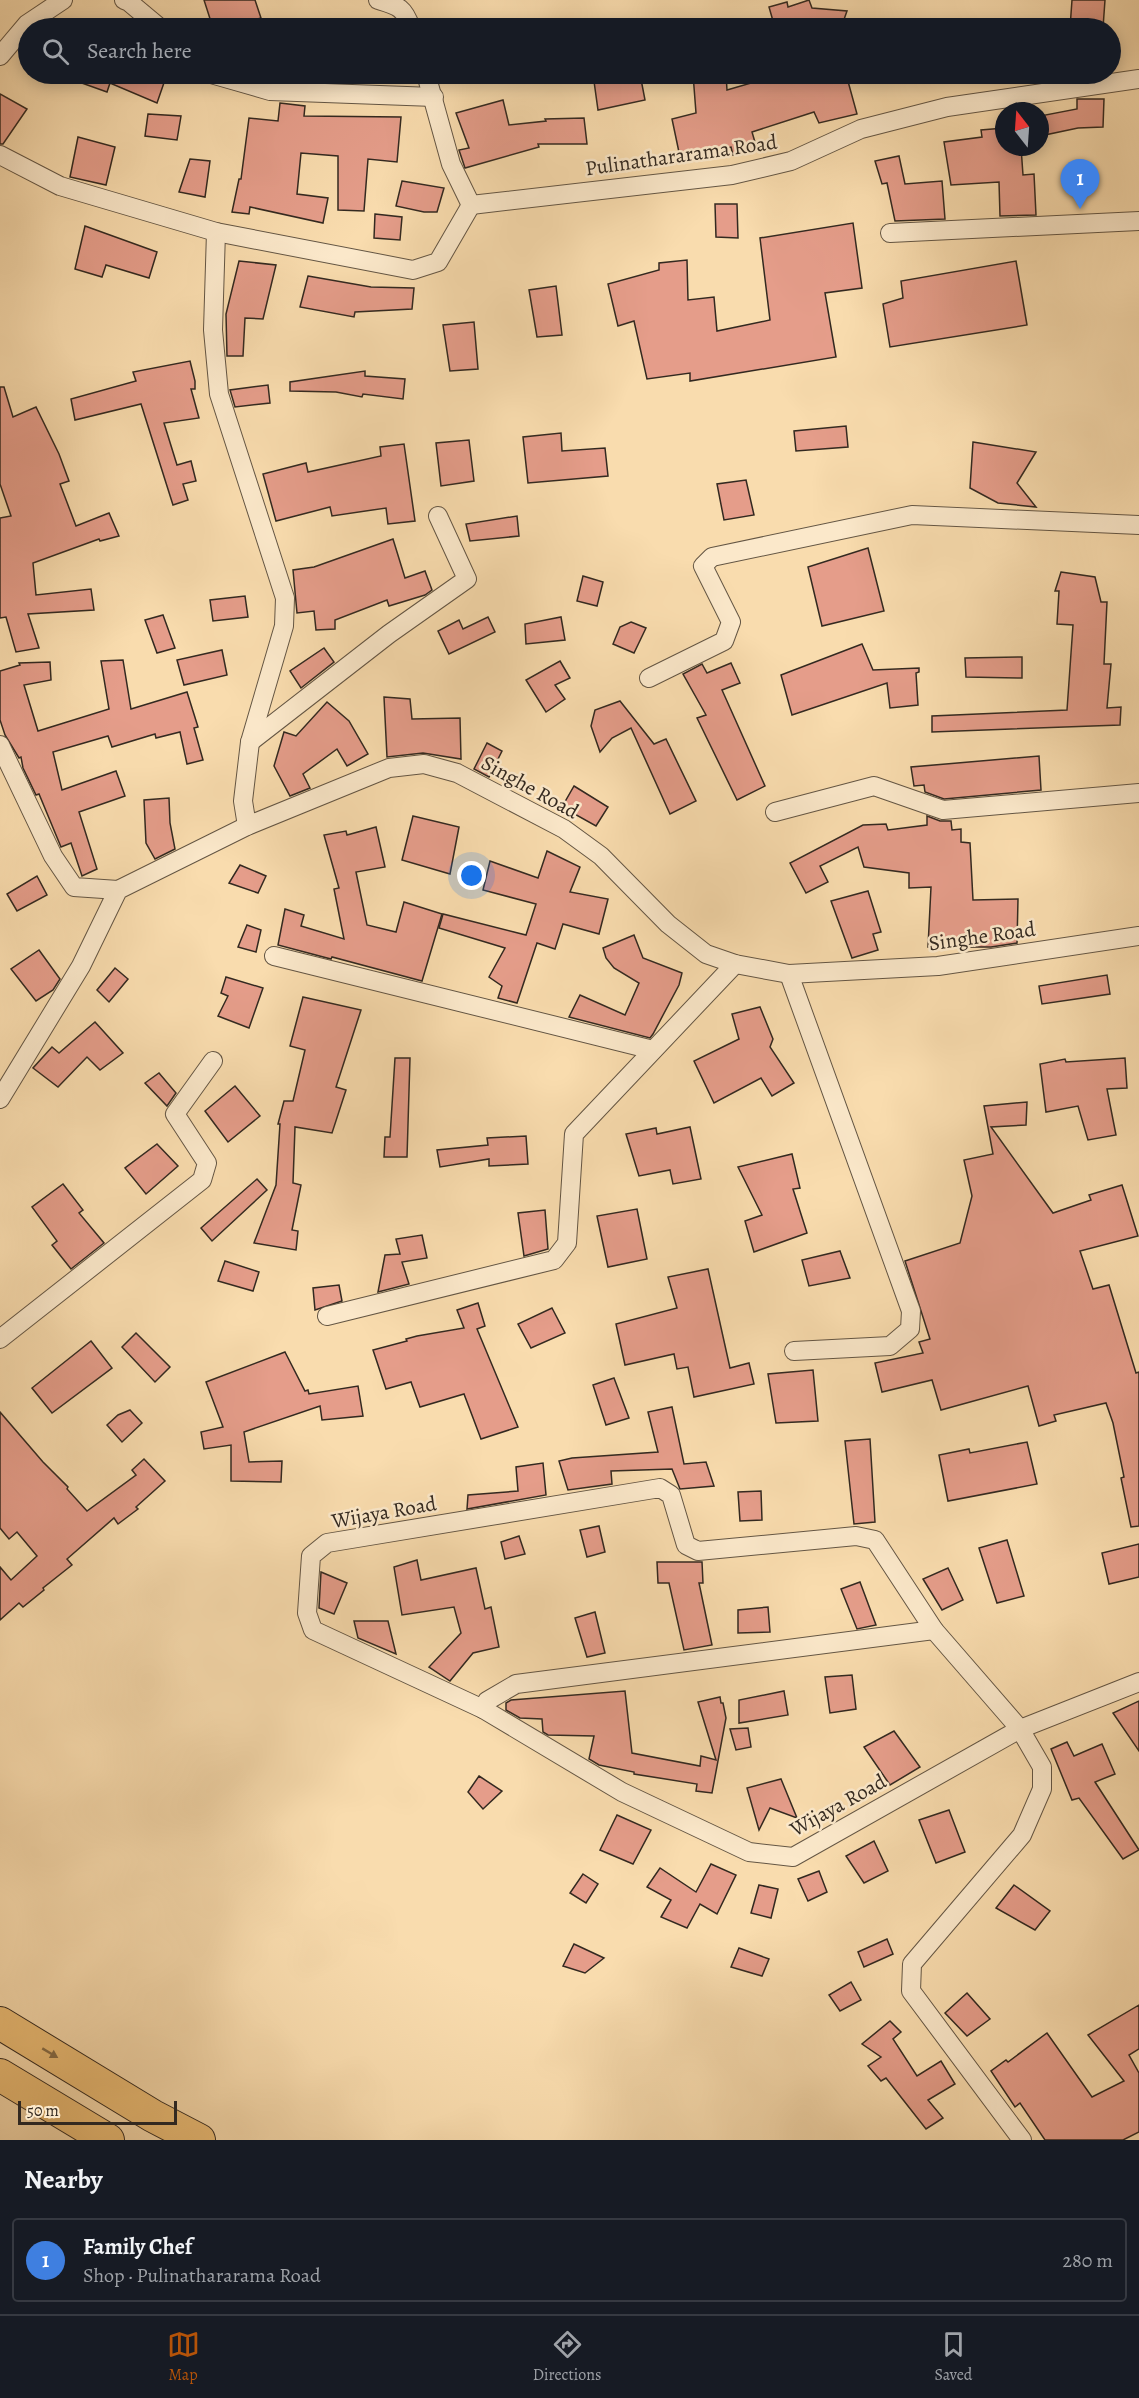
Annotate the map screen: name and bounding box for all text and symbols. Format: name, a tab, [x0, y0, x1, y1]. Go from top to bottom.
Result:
search box	[18, 18, 1121, 84]
icon: search	[39, 35, 72, 68]
text: Search here	[87, 36, 192, 66]
north arrow	[995, 102, 1049, 156]
street label: Pulinathararama Road	[583, 128, 780, 182]
pin: 1	[1060, 160, 1100, 209]
street label: Singhe Road	[476, 749, 584, 826]
your location	[457, 861, 486, 890]
street label: Singhe Road	[927, 915, 1038, 957]
street label: Wijaya Road	[328, 1489, 439, 1535]
street label: Wijaya Road	[784, 1767, 892, 1843]
one-way arrow	[42, 2048, 58, 2059]
scale bar	[18, 2098, 177, 2126]
text: 50 m	[27, 2100, 59, 2122]
text: Nearby	[24, 2162, 103, 2197]
text: Family Chef	[83, 2232, 192, 2262]
text: 1	[42, 2247, 49, 2274]
text: 280 m	[1063, 2247, 1113, 2274]
text: Shop · Pulinathararama Road	[83, 2262, 321, 2289]
tab: Map	[167, 2328, 200, 2386]
tab: Directions	[533, 2328, 601, 2386]
tab: Saved	[934, 2328, 972, 2386]

